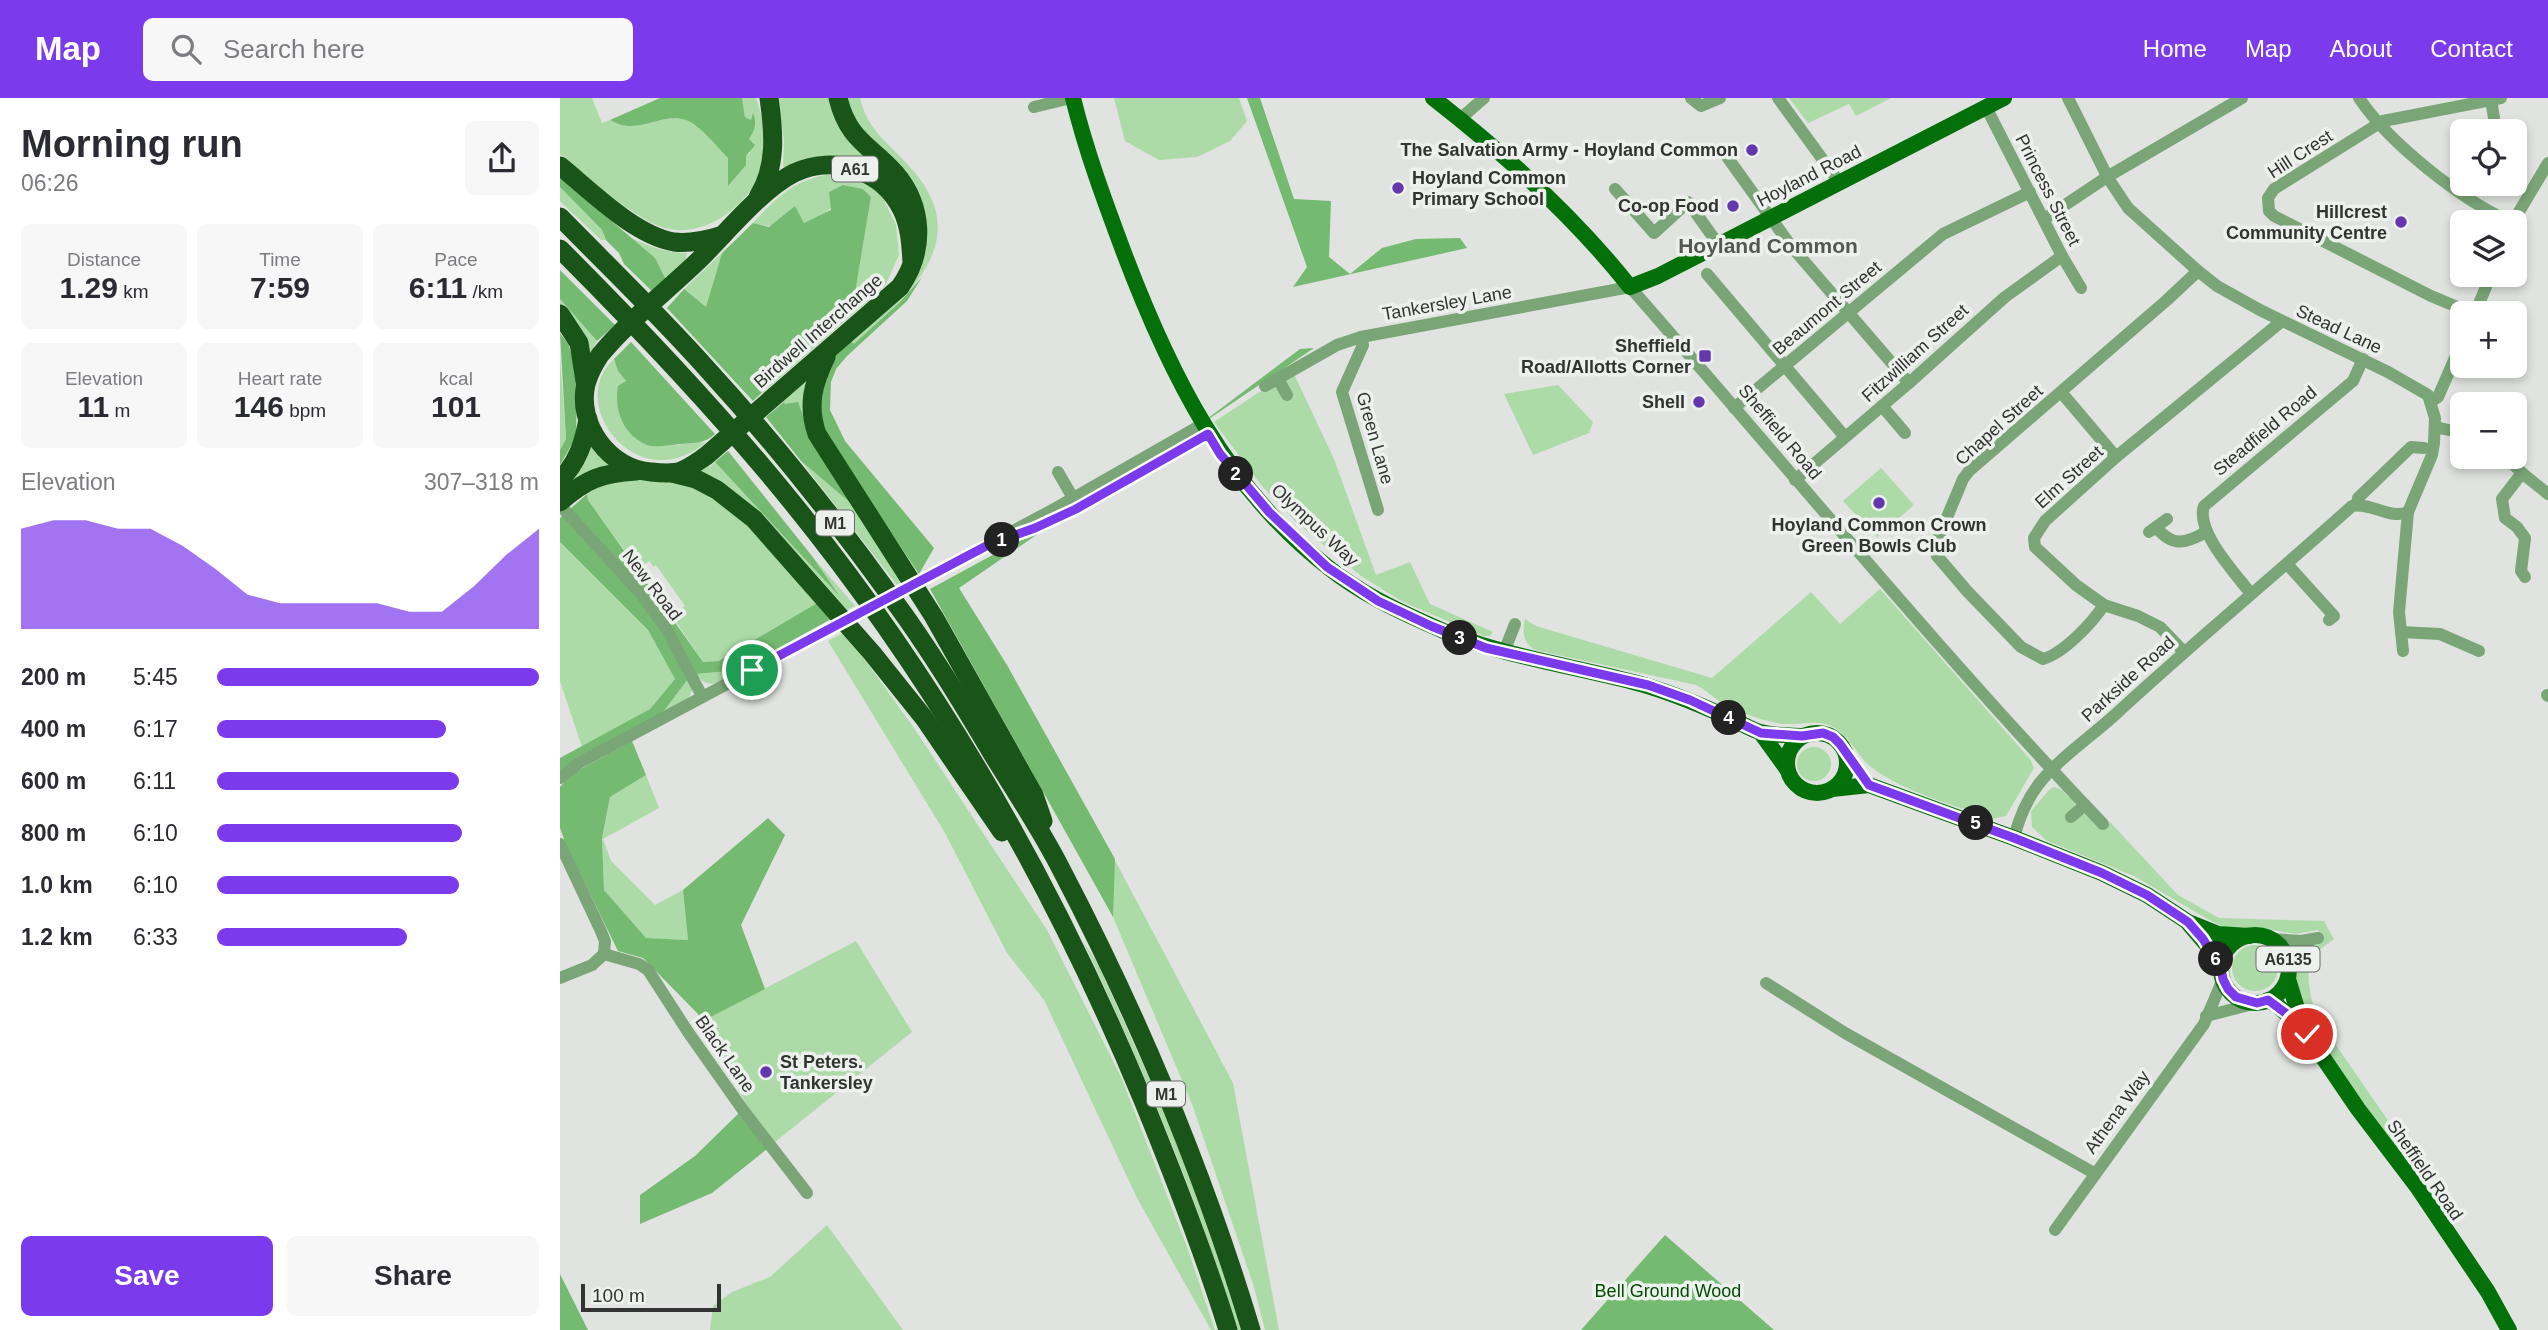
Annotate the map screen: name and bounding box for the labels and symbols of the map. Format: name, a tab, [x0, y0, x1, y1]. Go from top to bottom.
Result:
street label: Hill Crest	[2264, 126, 2336, 182]
street label: Princess Street	[2011, 131, 2085, 249]
place label: The Salvation Army - Hoyland Common	[1401, 140, 1738, 160]
street label: Hoyland Road	[1754, 141, 1864, 211]
marker: The Salvation Army - Hoyland Common	[1744, 142, 1760, 158]
road number: A61	[832, 156, 878, 181]
place label: Hoyland Common Primary School	[1412, 168, 1566, 209]
marker: Hoyland Common Primary School	[1390, 180, 1406, 196]
place label: Co-op Food	[1618, 196, 1719, 216]
marker: Co-op Food	[1725, 198, 1741, 214]
place label: Hillcrest Community Centre	[2226, 202, 2387, 243]
marker: Hillcrest Community Centre	[2393, 214, 2409, 230]
district label: Hoyland Common	[1678, 234, 1858, 257]
street label: Beaumont Street	[1769, 257, 1885, 359]
street label: Birdwell Interchange	[750, 270, 886, 392]
street label: Tankersley Lane	[1381, 282, 1513, 324]
street label: Fitzwilliam Street	[1858, 300, 1972, 406]
street label: Stead Lane	[2293, 300, 2385, 358]
place label: Sheffield Road/Allotts Corner	[1521, 336, 1691, 377]
marker: Sheffield Road/Allotts Corner	[1697, 348, 1713, 364]
street label: Sheffield Road	[1734, 380, 1826, 484]
street label: Chapel Street	[1951, 381, 2047, 469]
street label: Steadfield Road	[2210, 382, 2320, 480]
street label: Green Lane	[1352, 390, 1398, 486]
place label: Shell	[1642, 392, 1685, 412]
marker: Shell	[1691, 394, 1707, 410]
street label: Elm Street	[2031, 441, 2107, 513]
pin: 2	[1218, 456, 1254, 492]
street label: Olympus Way	[1267, 480, 1363, 570]
marker: Hoyland Common Crown Green Bowls Club	[1871, 495, 1887, 511]
road number: M1	[816, 510, 854, 536]
place label: Hoyland Common Crown Green Bowls Club	[1772, 515, 1987, 556]
pin: 1	[984, 522, 1020, 558]
street label: New Road	[618, 546, 686, 624]
pin: 3	[1443, 620, 1478, 656]
street label: Parkside Road	[2077, 632, 2179, 726]
pin	[722, 640, 782, 700]
pin: 4	[1712, 700, 1746, 736]
pin: 5	[1958, 806, 1994, 840]
pin: 6	[2198, 942, 2234, 976]
road number: A6135	[2256, 946, 2320, 972]
pin	[2277, 1004, 2337, 1064]
street label: Black Lane	[691, 1012, 759, 1096]
place label: St Peters. Tankersley	[780, 1052, 873, 1093]
marker: St Peters. Tankersley	[758, 1064, 774, 1080]
street label: Athena Way	[2080, 1067, 2154, 1157]
road number: M1	[1147, 1082, 1185, 1106]
street label: Sheffield Road	[2383, 1116, 2467, 1224]
scale bar	[581, 1281, 721, 1313]
park label: Bell Ground Wood	[1595, 1281, 1741, 1301]

